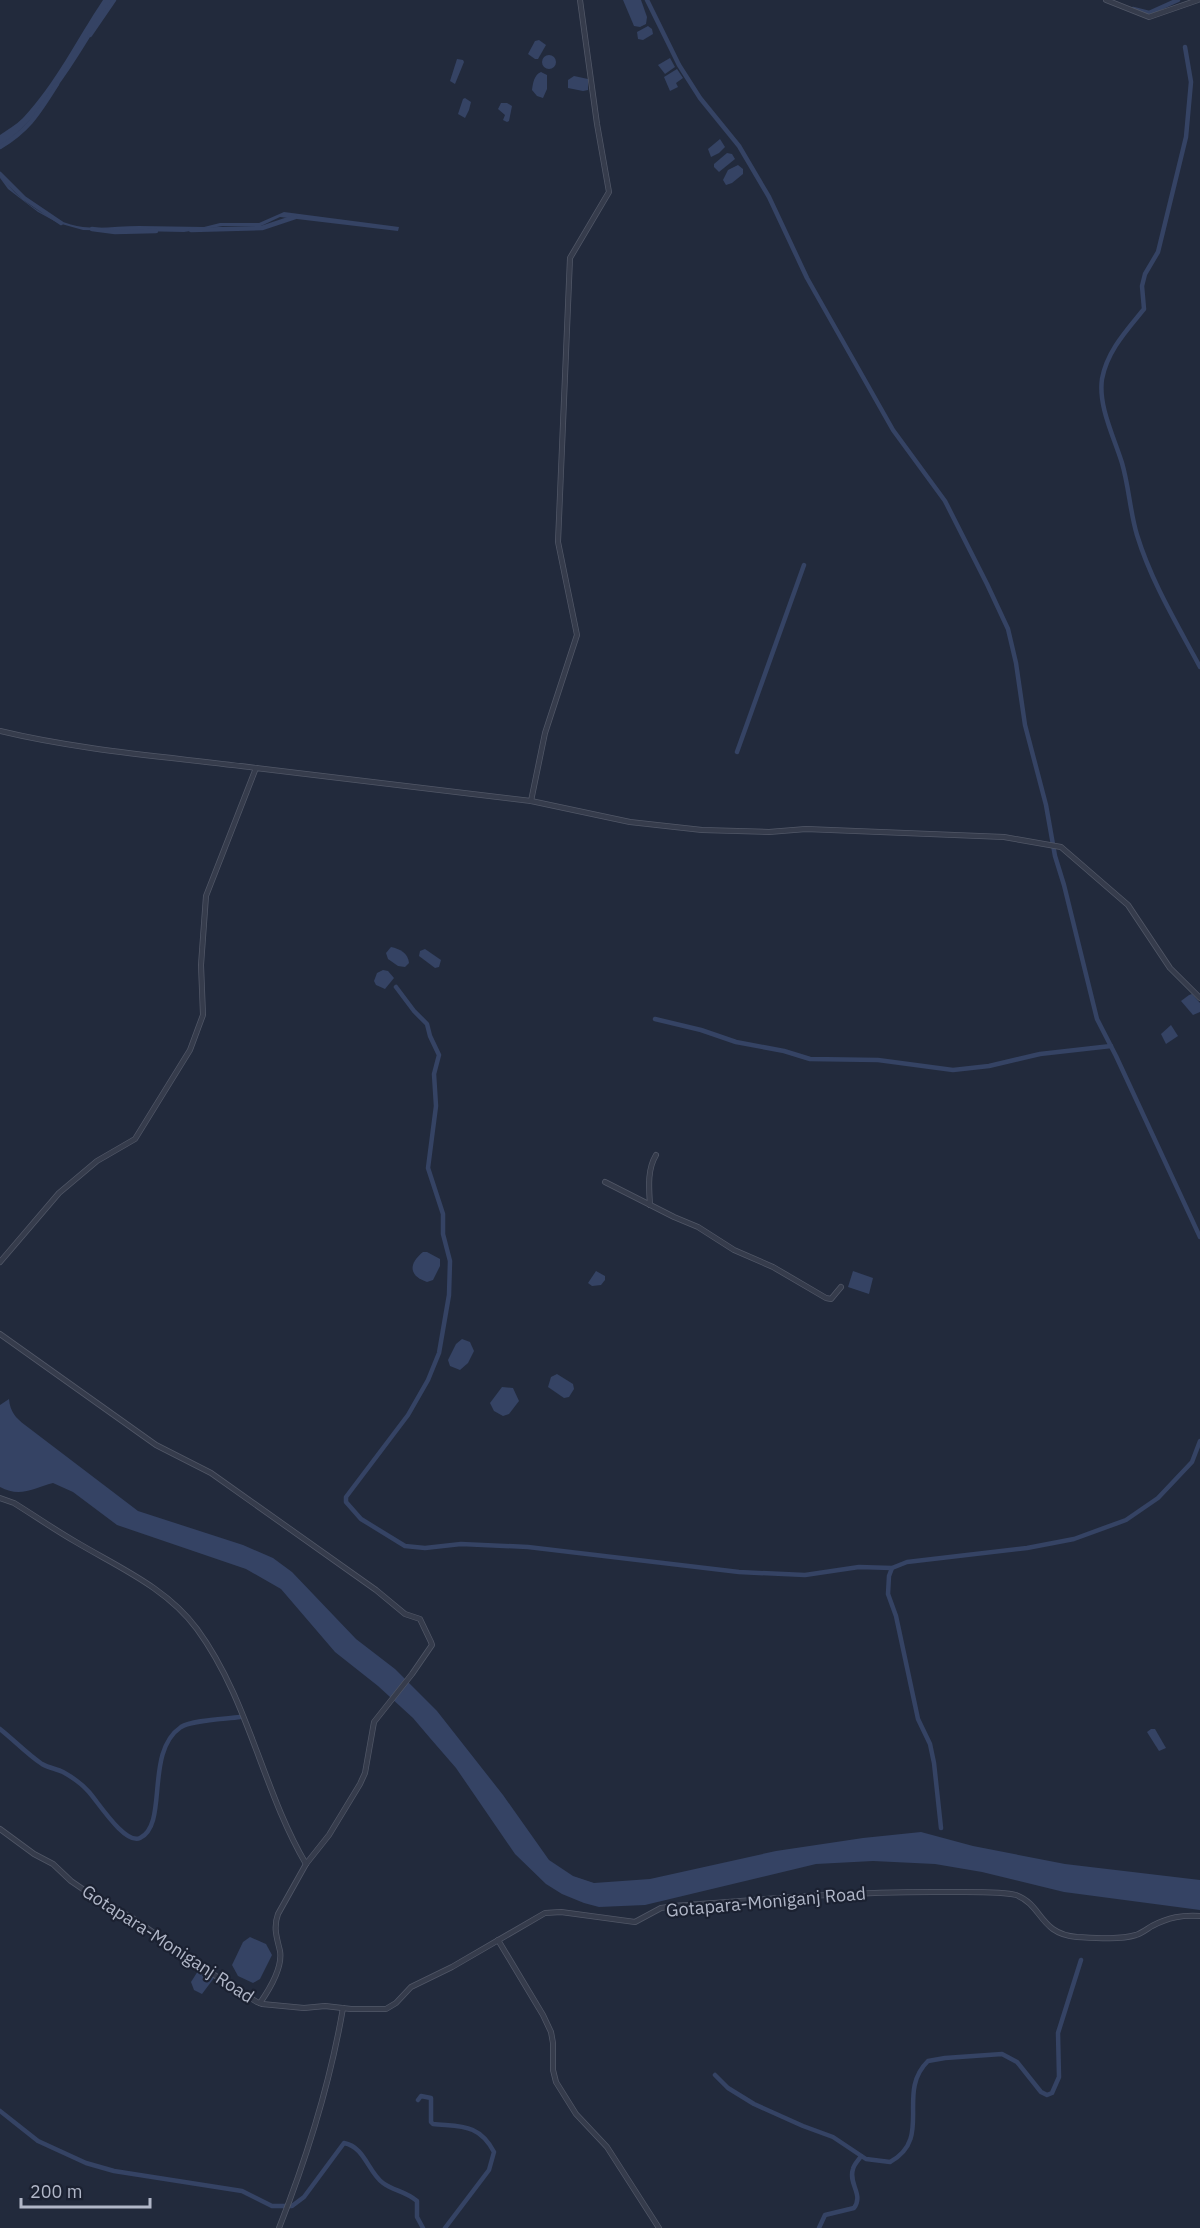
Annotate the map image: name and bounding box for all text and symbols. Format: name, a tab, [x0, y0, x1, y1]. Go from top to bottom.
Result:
street label: Gotapara-Moniganj Road	[78, 1879, 259, 2008]
street label: Gotapara-Moniganj Road	[665, 1881, 867, 1922]
scale bar	[21, 2171, 150, 2209]
text: 200 m	[30, 2180, 82, 2203]

